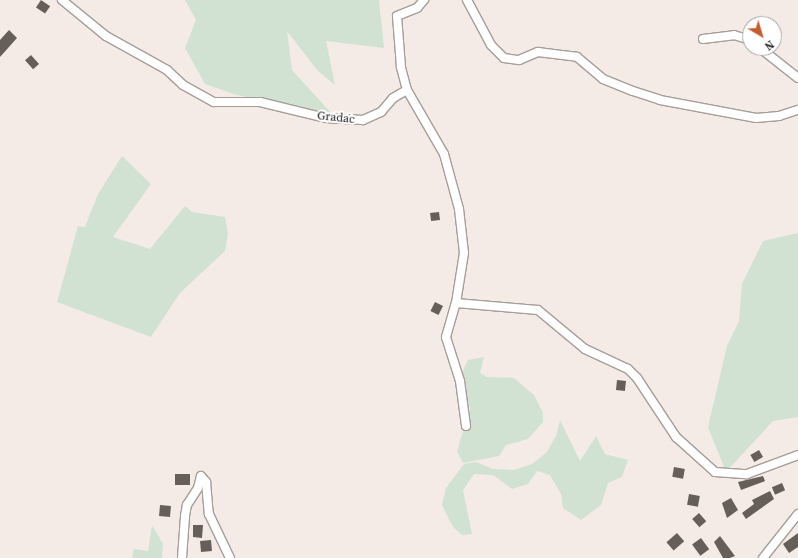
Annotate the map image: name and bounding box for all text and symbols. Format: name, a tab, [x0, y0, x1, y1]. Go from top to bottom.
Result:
north arrow	[742, 16, 782, 56]
text: N	[761, 37, 777, 53]
street label: Gradac	[316, 109, 356, 127]

